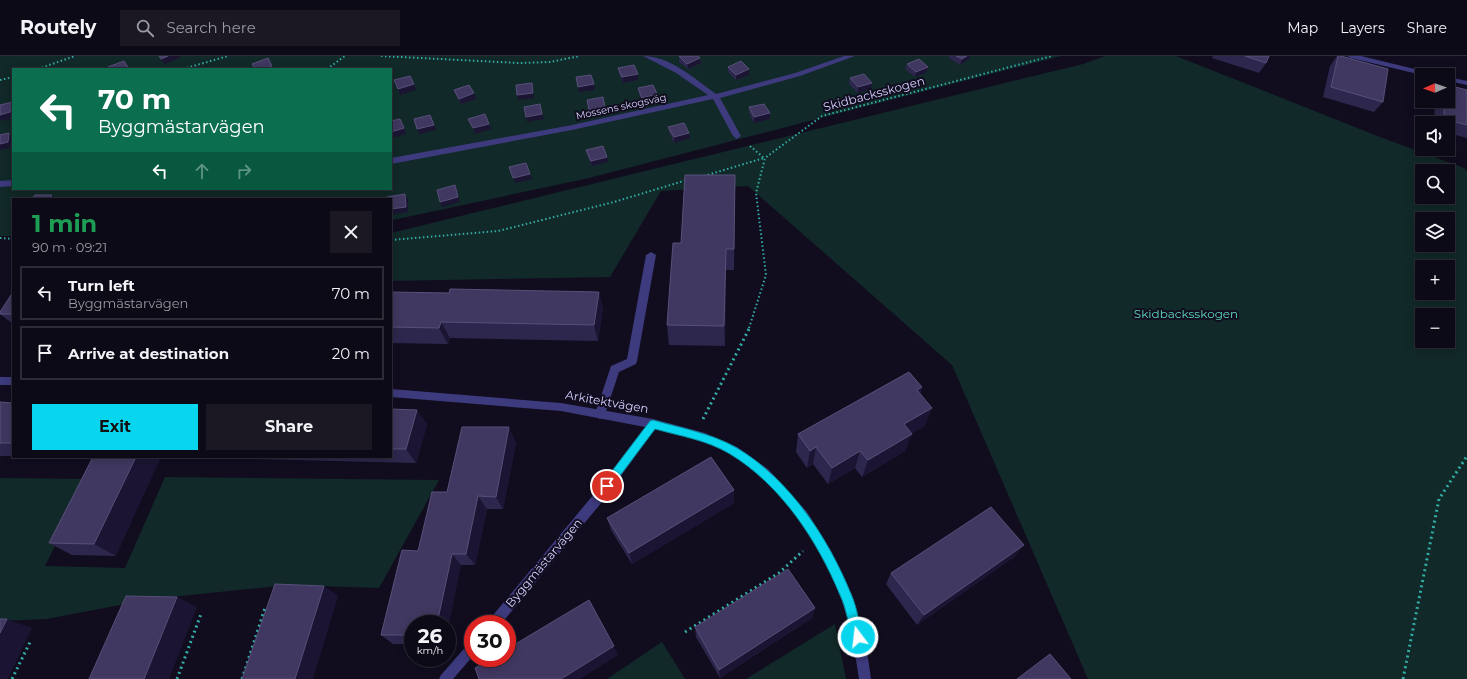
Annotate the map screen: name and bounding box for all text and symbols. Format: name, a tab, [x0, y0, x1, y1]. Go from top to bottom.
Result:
search box	[120, 10, 400, 46]
text: Routely	[20, 16, 96, 39]
icon: search	[134, 17, 156, 39]
text: Search here	[166, 18, 256, 37]
text: Map	[1287, 19, 1318, 37]
text: Layers	[1340, 19, 1385, 37]
text: Share	[1407, 19, 1447, 37]
north arrow	[1415, 68, 1455, 108]
map controls	[1415, 68, 1455, 348]
street label: Skidbacksskogen	[821, 73, 926, 114]
text: 70 m	[98, 82, 171, 116]
icon: left	[32, 84, 84, 136]
street label: Mossens skogsväg	[575, 91, 668, 122]
text: Byggmästarvägen	[98, 116, 265, 138]
button: sound	[1415, 116, 1455, 156]
icon: left	[149, 160, 171, 182]
icon: ahead	[191, 160, 213, 182]
icon: right	[233, 160, 255, 182]
button: search	[1415, 164, 1455, 204]
text: 1 min	[32, 209, 97, 238]
button: close	[330, 211, 372, 253]
button: layers	[1415, 212, 1455, 252]
text: 90 m · 09:21	[32, 239, 107, 255]
button: +	[1415, 260, 1455, 300]
text: Turn left	[68, 276, 135, 295]
icon: left	[34, 282, 56, 304]
text: 70 m	[332, 284, 370, 303]
text: Byggmästarvägen	[68, 295, 188, 311]
park label: Skidbacksskogen	[1134, 306, 1238, 321]
button: −	[1415, 308, 1455, 348]
icon: arrive	[34, 342, 56, 364]
text: Arrive at destination	[68, 344, 229, 363]
text: 20 m	[332, 344, 370, 363]
street label: Arkitektvägen	[564, 387, 650, 416]
button: Exit	[32, 404, 198, 450]
button: Share	[206, 404, 372, 450]
pin	[590, 469, 624, 503]
icon: arrive	[596, 475, 618, 497]
street label: Byggmästarvägen	[502, 515, 585, 610]
speed limit sign: 30	[464, 615, 516, 667]
position arrow	[837, 616, 879, 658]
text: 26	[418, 624, 442, 648]
text: km/h	[417, 644, 443, 657]

